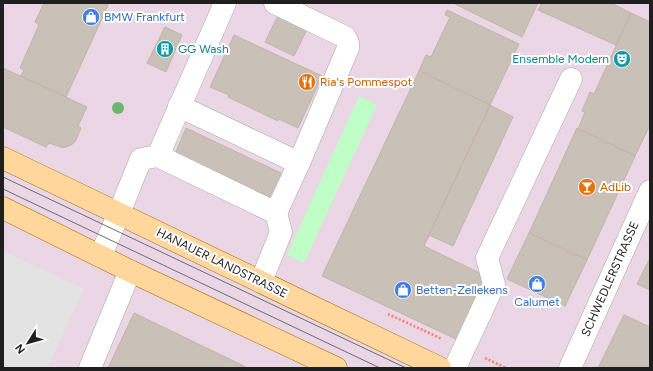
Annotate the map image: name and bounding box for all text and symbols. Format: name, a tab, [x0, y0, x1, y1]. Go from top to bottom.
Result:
shop icon: BMW Frankfurt	[81, 7, 101, 27]
place label: BMW Frankfurt	[104, 10, 185, 24]
building icon: GG Wash	[155, 39, 175, 59]
place label: GG Wash	[178, 42, 229, 56]
theatre icon: Ensemble Modern	[612, 49, 632, 69]
place label: Ensemble Modern	[512, 52, 609, 66]
restaurant icon: Ria's Pommespot	[297, 72, 317, 92]
place label: Ria's Pommespot	[320, 75, 413, 89]
bar icon: AdLib	[577, 177, 597, 197]
place label: AdLib	[600, 180, 631, 194]
street label: SCHWEDLERSTRASSE	[578, 219, 642, 339]
street label: HANAUER LANDSTRASSE	[154, 225, 290, 301]
shop icon: Calumet	[527, 274, 547, 294]
shop icon: Betten-Zellekens	[393, 280, 413, 300]
place label: Betten-Zellekens	[416, 283, 508, 297]
place label: Calumet	[514, 295, 560, 309]
north arrow	[8, 323, 48, 363]
text: N	[13, 341, 28, 356]

